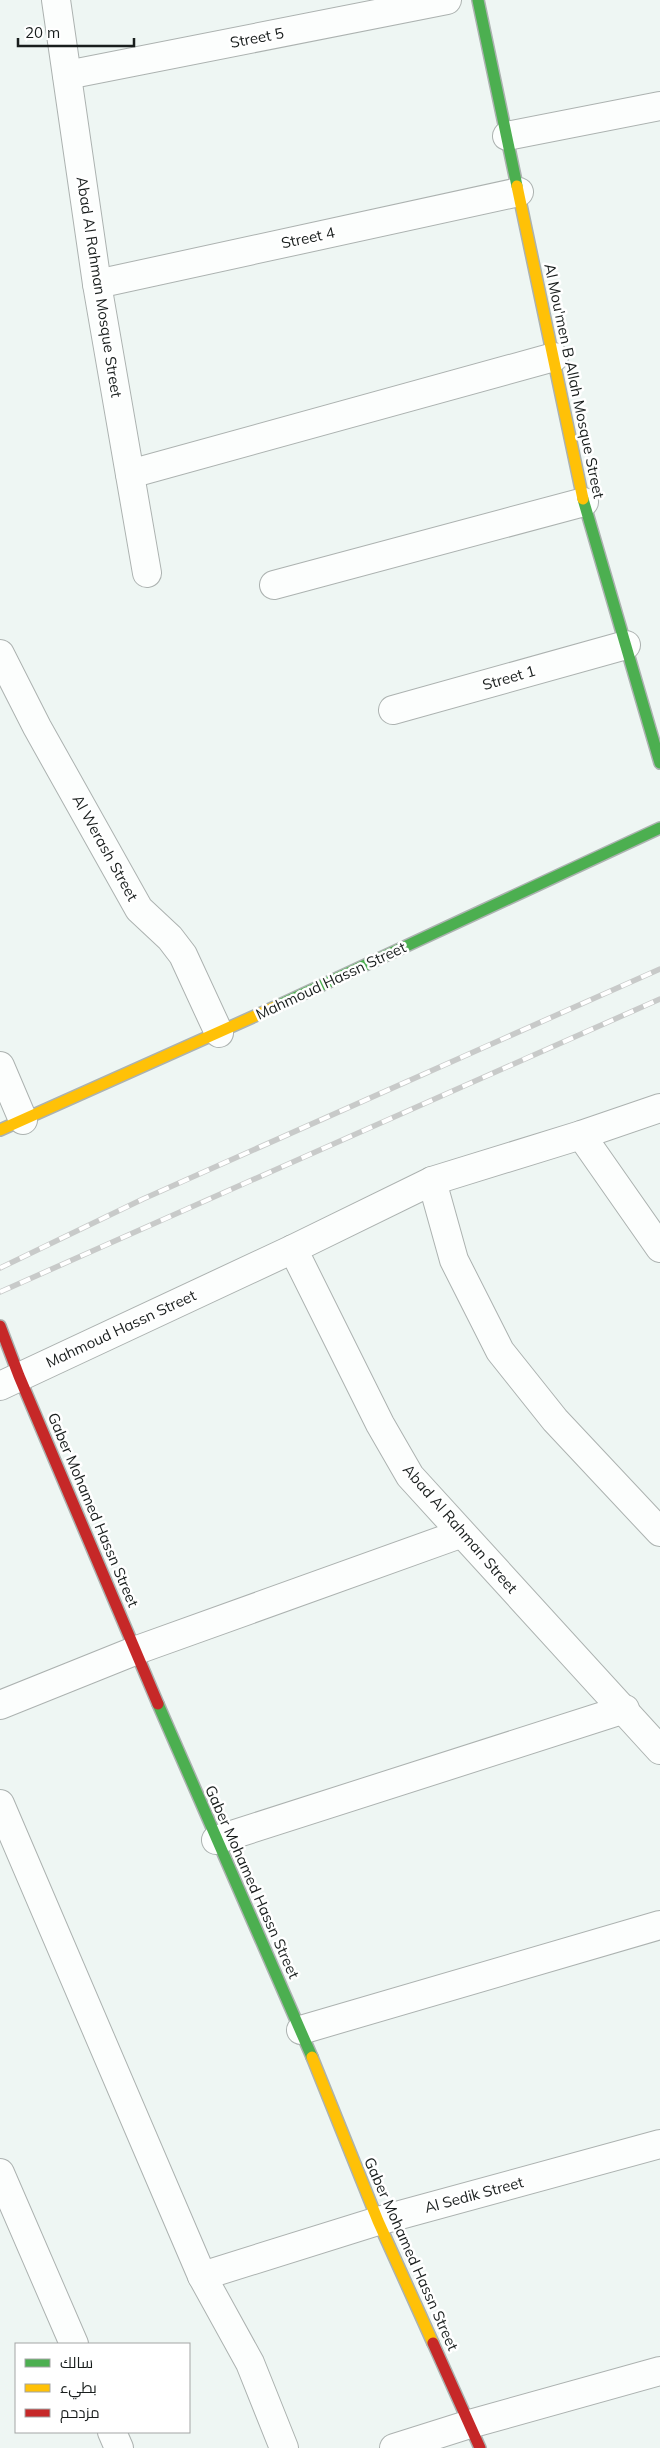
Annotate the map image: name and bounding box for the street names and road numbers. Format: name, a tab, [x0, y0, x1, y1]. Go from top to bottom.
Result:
street label: Street 5	[228, 23, 285, 52]
street label: Abad Al Rahman Mosque Street	[73, 175, 126, 399]
street label: Street 4	[279, 223, 336, 252]
street label: Al Mou'men B Allah Mosque Street	[540, 262, 609, 500]
street label: Street 1	[480, 661, 538, 694]
street label: Al Werash Street	[68, 791, 142, 904]
street label: Mahmoud Hassn Street	[253, 937, 409, 1024]
street label: Mahmoud Hassn Street	[43, 1285, 199, 1372]
street label: Gaber Mohamed Hassn Street	[44, 1410, 143, 1610]
street label: Abad Al Rahman Street	[399, 1460, 522, 1597]
street label: Gaber Mohamed Hassn Street	[201, 1782, 304, 1981]
street label: Gaber Mohamed Hassn Street	[360, 2154, 463, 2353]
street label: Al Sedik Street	[422, 2172, 525, 2217]

